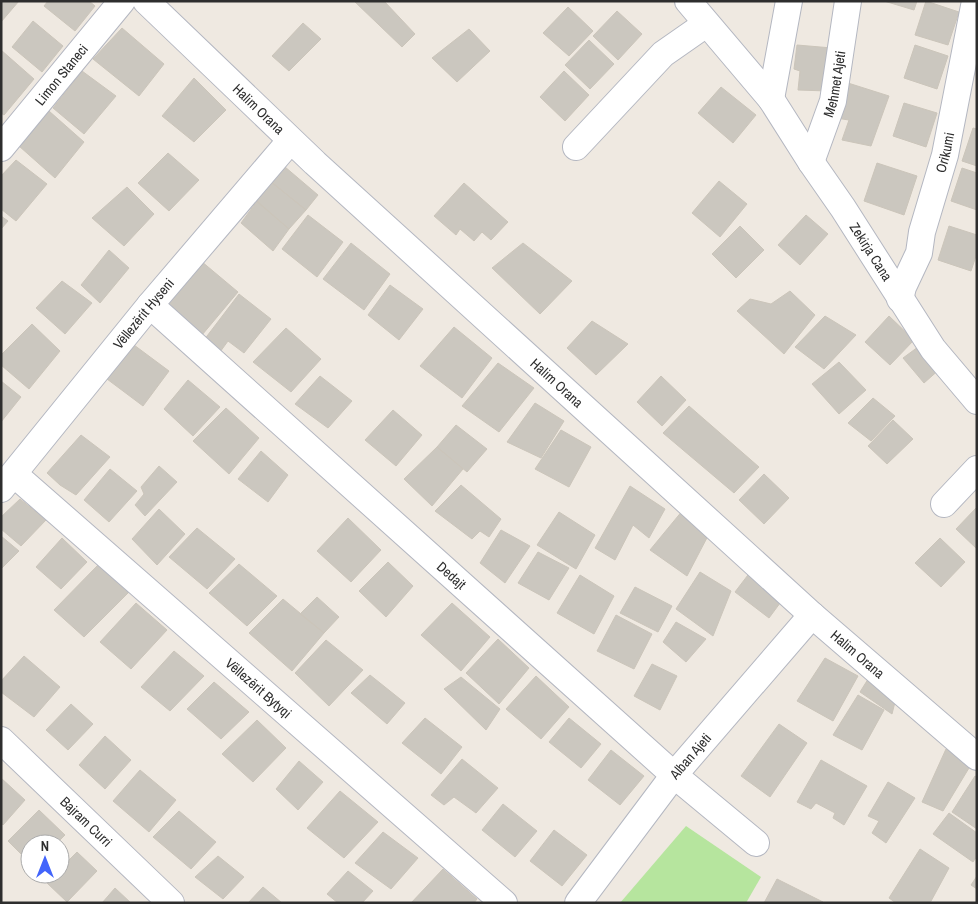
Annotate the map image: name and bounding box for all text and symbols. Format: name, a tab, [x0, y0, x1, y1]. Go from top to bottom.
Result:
street label: Limon Staneci	[31, 40, 92, 109]
street label: Mehmet Ajeti	[819, 50, 849, 119]
street label: Halim Orana	[229, 80, 289, 138]
street label: Orikumi	[931, 131, 958, 175]
street label: Zekirja Cana	[846, 219, 897, 285]
street label: Vëllezërit Hyseni	[109, 275, 178, 353]
street label: Halim Orana	[527, 354, 587, 412]
street label: Dedajt	[433, 558, 470, 593]
street label: Halim Orana	[827, 626, 889, 683]
street label: Vëllezërit Bytyqi	[222, 654, 295, 722]
street label: Alban Ajeti	[665, 729, 715, 784]
street label: Bajram Curri	[56, 793, 116, 851]
north arrow	[20, 834, 70, 884]
text: N	[41, 837, 49, 855]

